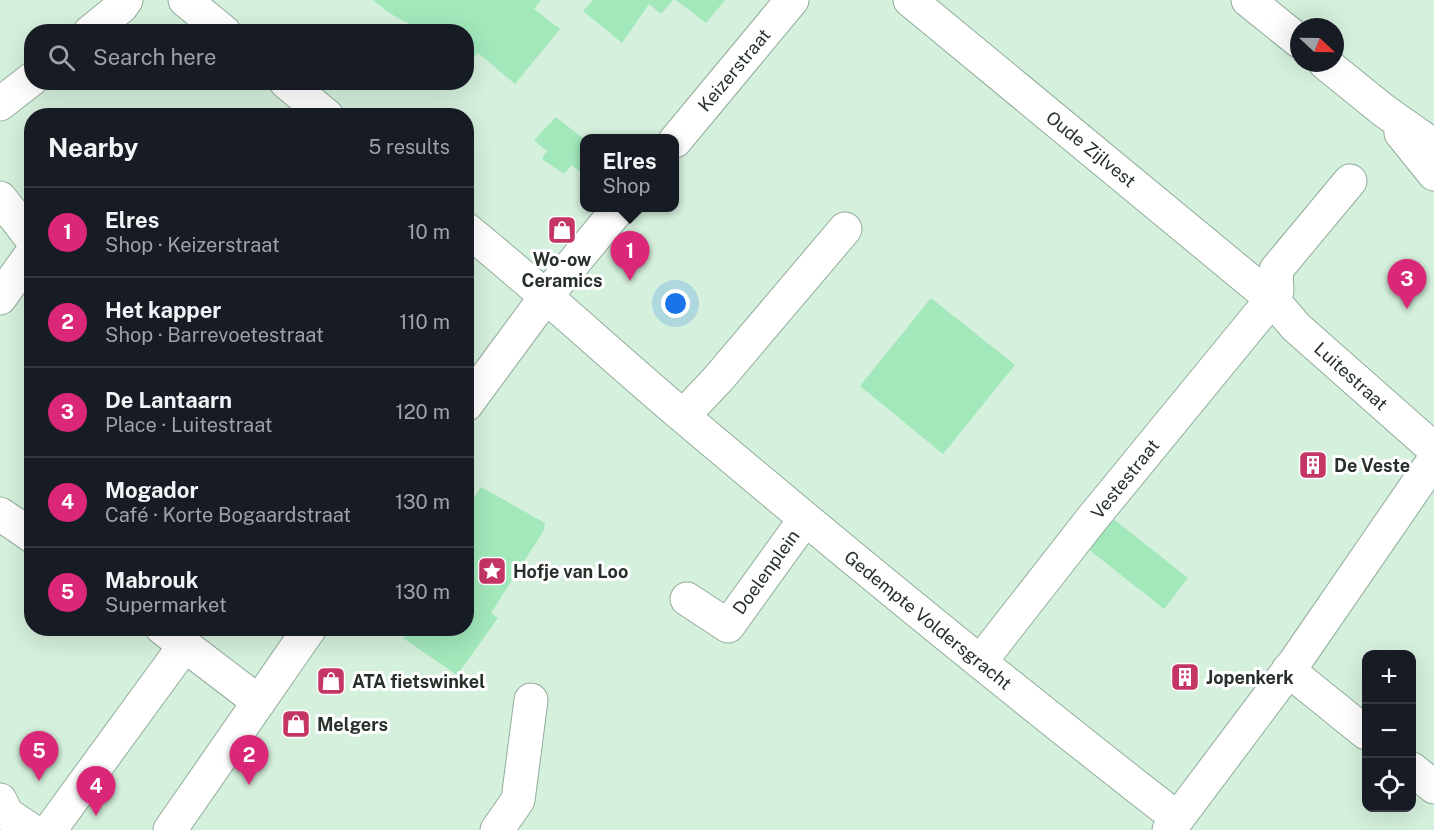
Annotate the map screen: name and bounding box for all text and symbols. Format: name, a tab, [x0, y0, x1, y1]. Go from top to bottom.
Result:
north arrow	[1290, 18, 1344, 72]
search box	[24, 24, 474, 90]
street label: Keizerstraat	[693, 24, 775, 116]
icon: search	[45, 41, 78, 74]
text: Search here	[93, 44, 217, 70]
street label: Oude Zijlvest	[1042, 106, 1140, 192]
text: Nearby	[48, 132, 138, 163]
popup	[580, 134, 679, 212]
text: 5 results	[368, 135, 450, 159]
text: Elres	[602, 148, 657, 174]
text: Shop	[602, 174, 651, 198]
text: Elres	[105, 207, 159, 233]
shop icon: Wo-ow Ceramics	[546, 214, 578, 246]
text: 1	[63, 220, 72, 244]
text: 10 m	[407, 220, 450, 244]
pin: 1	[610, 232, 650, 281]
text: Shop · Keizerstraat	[105, 233, 280, 257]
place label: Wo-ow Ceramics	[522, 249, 602, 291]
pin: 3	[1388, 260, 1426, 309]
your location	[661, 289, 690, 318]
text: Het kapper	[105, 297, 221, 323]
text: 2	[61, 310, 74, 334]
text: 110 m	[399, 310, 450, 334]
text: Shop · Barrevoetestraat	[105, 323, 324, 347]
street label: Luitestraat	[1310, 338, 1392, 414]
text: De Lantaarn	[105, 387, 232, 413]
text: 3	[61, 400, 74, 424]
text: 120 m	[396, 400, 450, 424]
text: Place · Luitestraat	[105, 413, 273, 437]
street label: Vestestraat	[1087, 435, 1163, 523]
building icon: De Veste	[1297, 449, 1329, 481]
place label: De Veste	[1334, 455, 1410, 476]
text: Mogador	[105, 477, 198, 503]
text: 4	[61, 490, 74, 514]
text: 130 m	[395, 490, 450, 514]
text: Café · Korte Bogaardstraat	[105, 503, 351, 527]
street label: Doelenplein	[728, 526, 804, 618]
street label: Gedempte Voldersgracht	[840, 546, 1016, 694]
place icon: Hofje van Loo	[476, 555, 508, 587]
place label: Hofje van Loo	[513, 561, 628, 582]
text: Mabrouk	[105, 567, 199, 593]
text: 5	[61, 580, 74, 604]
text: 130 m	[395, 580, 450, 604]
text: Supermarket	[105, 593, 227, 617]
map controls	[1362, 650, 1416, 812]
button: +	[1362, 650, 1416, 704]
building icon: Jopenkerk	[1169, 661, 1201, 693]
shop icon: ATA fietswinkel	[315, 665, 347, 697]
place label: Jopenkerk	[1206, 667, 1294, 688]
place label: ATA fietswinkel	[352, 671, 485, 692]
button: −	[1362, 704, 1416, 758]
shop icon: Melgers	[280, 708, 312, 740]
place label: Melgers	[317, 714, 388, 735]
pin: 5	[20, 732, 58, 781]
pin: 2	[230, 736, 268, 785]
button: locate	[1362, 758, 1416, 812]
pin: 4	[76, 766, 116, 816]

